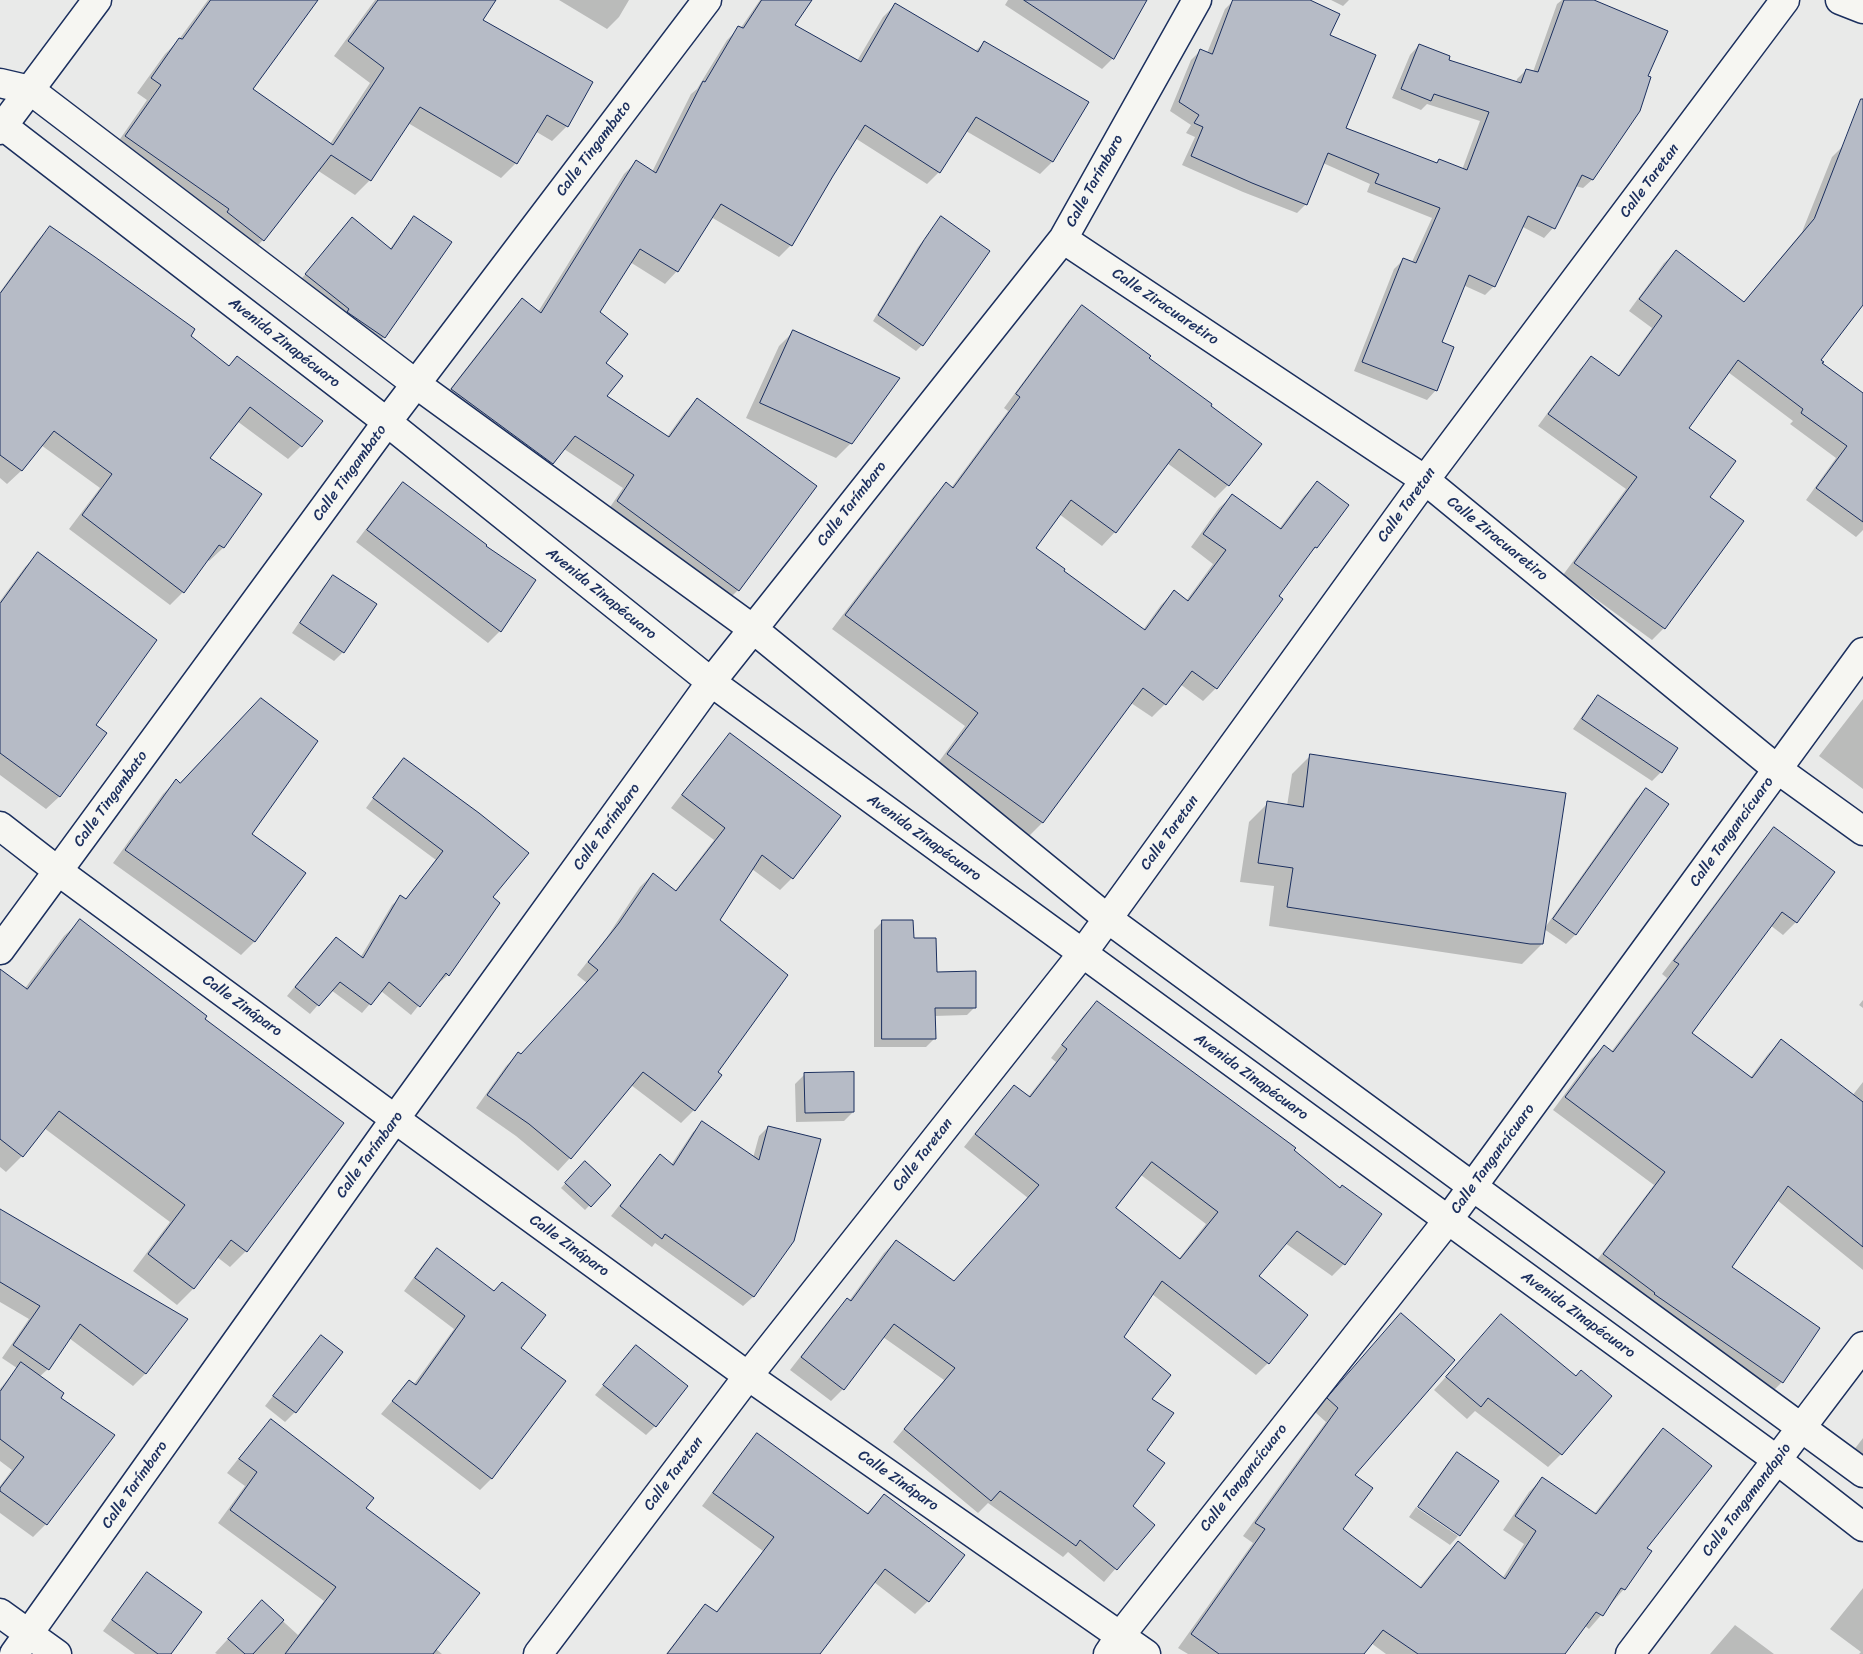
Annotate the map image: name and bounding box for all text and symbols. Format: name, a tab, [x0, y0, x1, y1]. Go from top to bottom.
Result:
street label: Calle Tingambato	[552, 98, 636, 200]
street label: Calle Tarímbaro	[1062, 132, 1128, 230]
street label: Calle Taretan	[1616, 141, 1684, 221]
street label: Calle Ziracuaretiro	[1108, 265, 1222, 349]
street label: Avenida Zinapécuaro	[225, 294, 343, 392]
street label: Calle Tingambato	[309, 422, 391, 524]
street label: Calle Tarímbaro	[813, 458, 891, 550]
street label: Calle Taretan	[1374, 464, 1440, 546]
street label: Calle Ziracuaretiro	[1443, 493, 1551, 585]
street label: Avenida Zinapécuaro	[542, 544, 660, 644]
street label: Calle Tingambato	[70, 748, 152, 850]
street label: Calle Tangancícuaro	[1686, 774, 1778, 890]
street label: Calle Tarímbaro	[570, 780, 644, 874]
street label: Avenida Zinapécuaro	[864, 791, 984, 885]
street label: Calle Taretan	[1137, 792, 1203, 874]
street label: Calle Zináparo	[199, 971, 285, 1041]
street label: Avenida Zinapécuaro	[1191, 1030, 1311, 1124]
street label: Calle Tangancícuaro	[1447, 1101, 1539, 1217]
street label: Calle Tarímbaro	[333, 1108, 407, 1202]
street label: Calle Taretan	[889, 1115, 957, 1195]
street label: Calle Zináparo	[526, 1211, 612, 1281]
street label: Avenida Zinapécuaro	[1518, 1268, 1638, 1362]
street label: Calle Tangancícuaro	[1196, 1421, 1292, 1535]
street label: Calle Taretan	[640, 1434, 708, 1514]
street label: Calle Tarímbaro	[98, 1438, 172, 1532]
street label: Calle Tangamandapio	[1699, 1440, 1795, 1560]
street label: Calle Zináparo	[854, 1447, 942, 1515]

